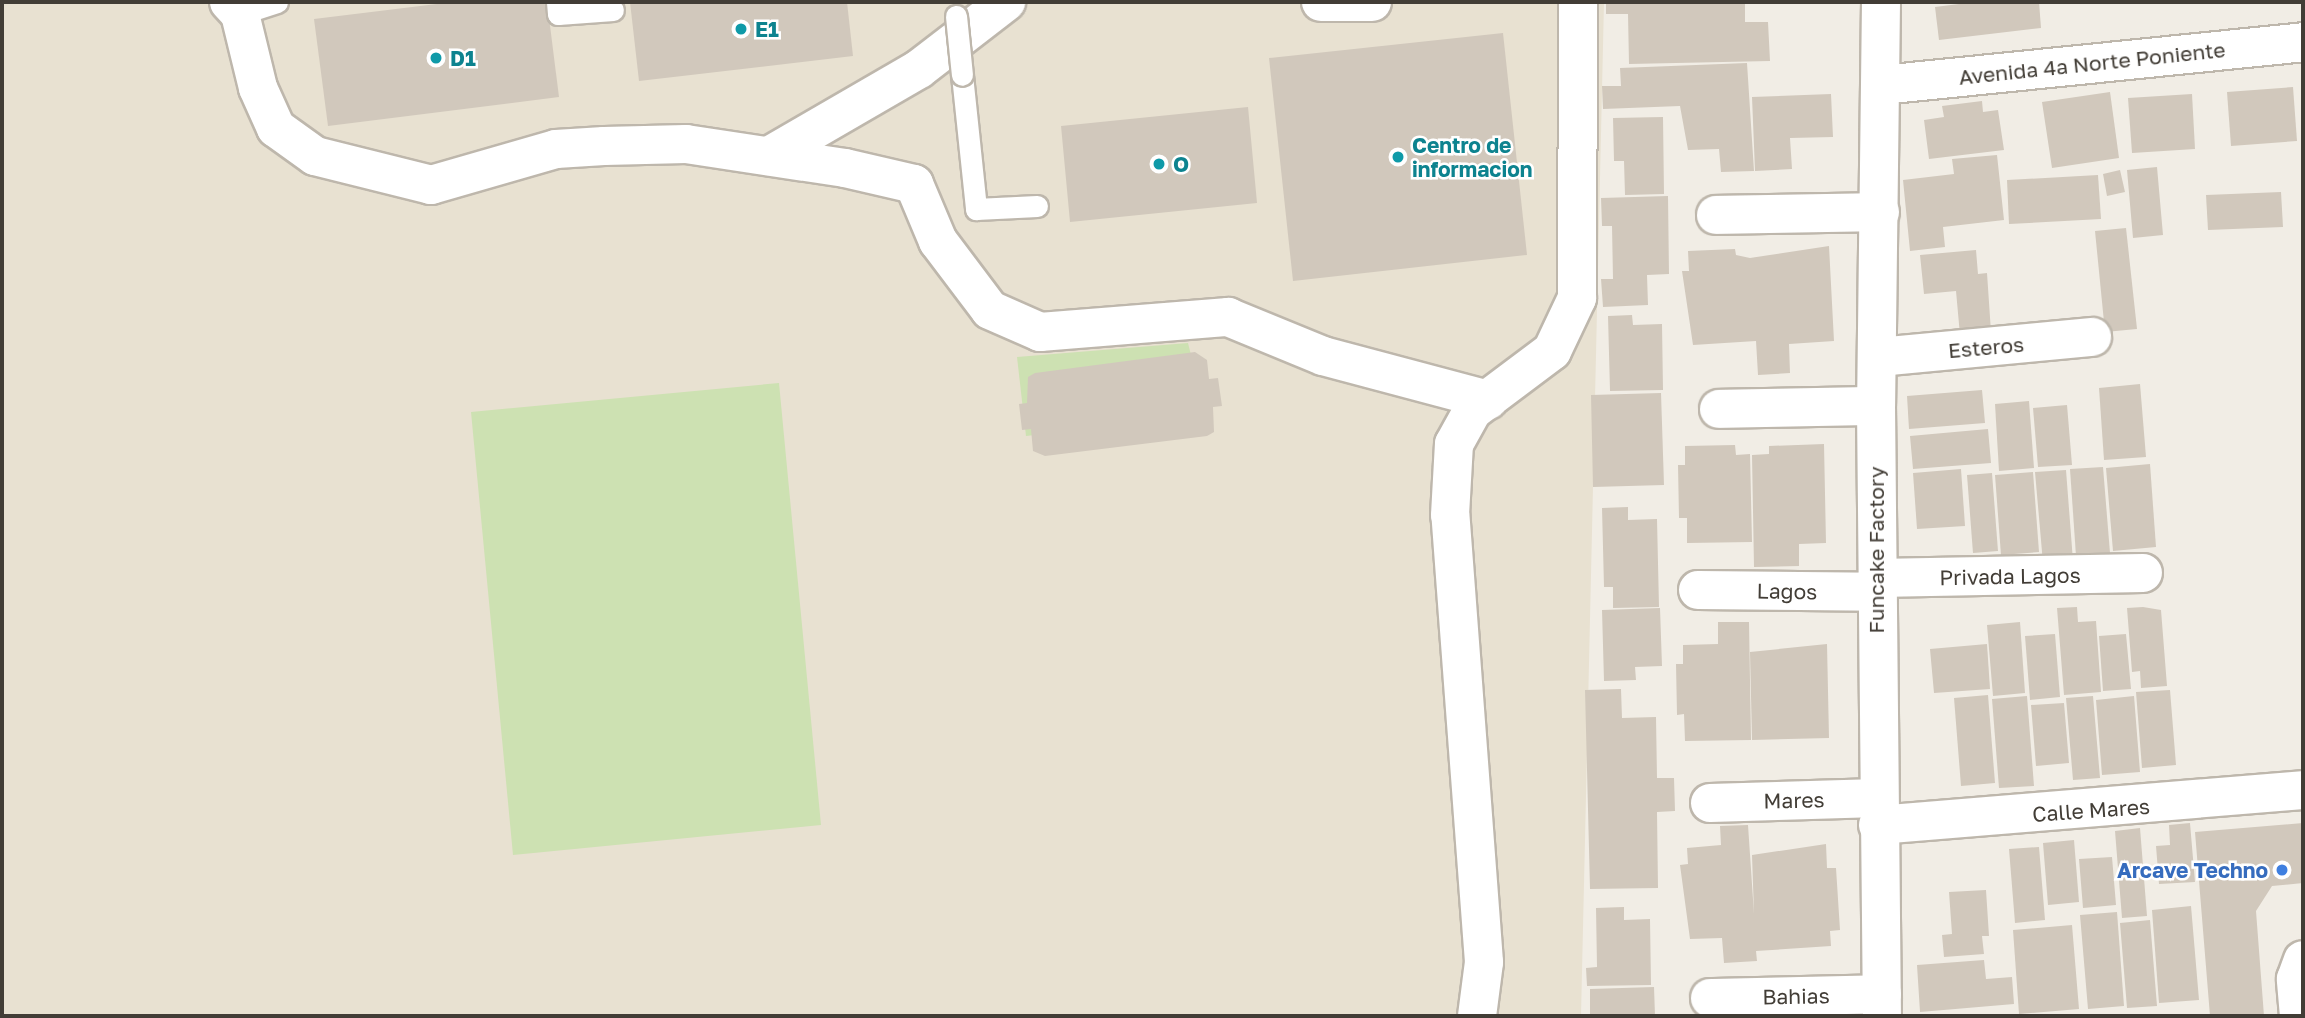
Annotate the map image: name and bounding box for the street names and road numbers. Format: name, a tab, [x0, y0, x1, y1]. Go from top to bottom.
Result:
street label: Avenida 4a Norte Poniente	[1957, 36, 2227, 90]
street label: Esteros	[1947, 331, 2025, 363]
street label: Funcake Factory	[1863, 466, 1889, 634]
street label: Privada Lagos	[1939, 562, 2081, 590]
street label: Lagos	[1756, 578, 1818, 604]
street label: Mares	[1763, 787, 1825, 813]
street label: Calle Mares	[2031, 793, 2151, 827]
street label: Bahias	[1762, 983, 1830, 1009]

